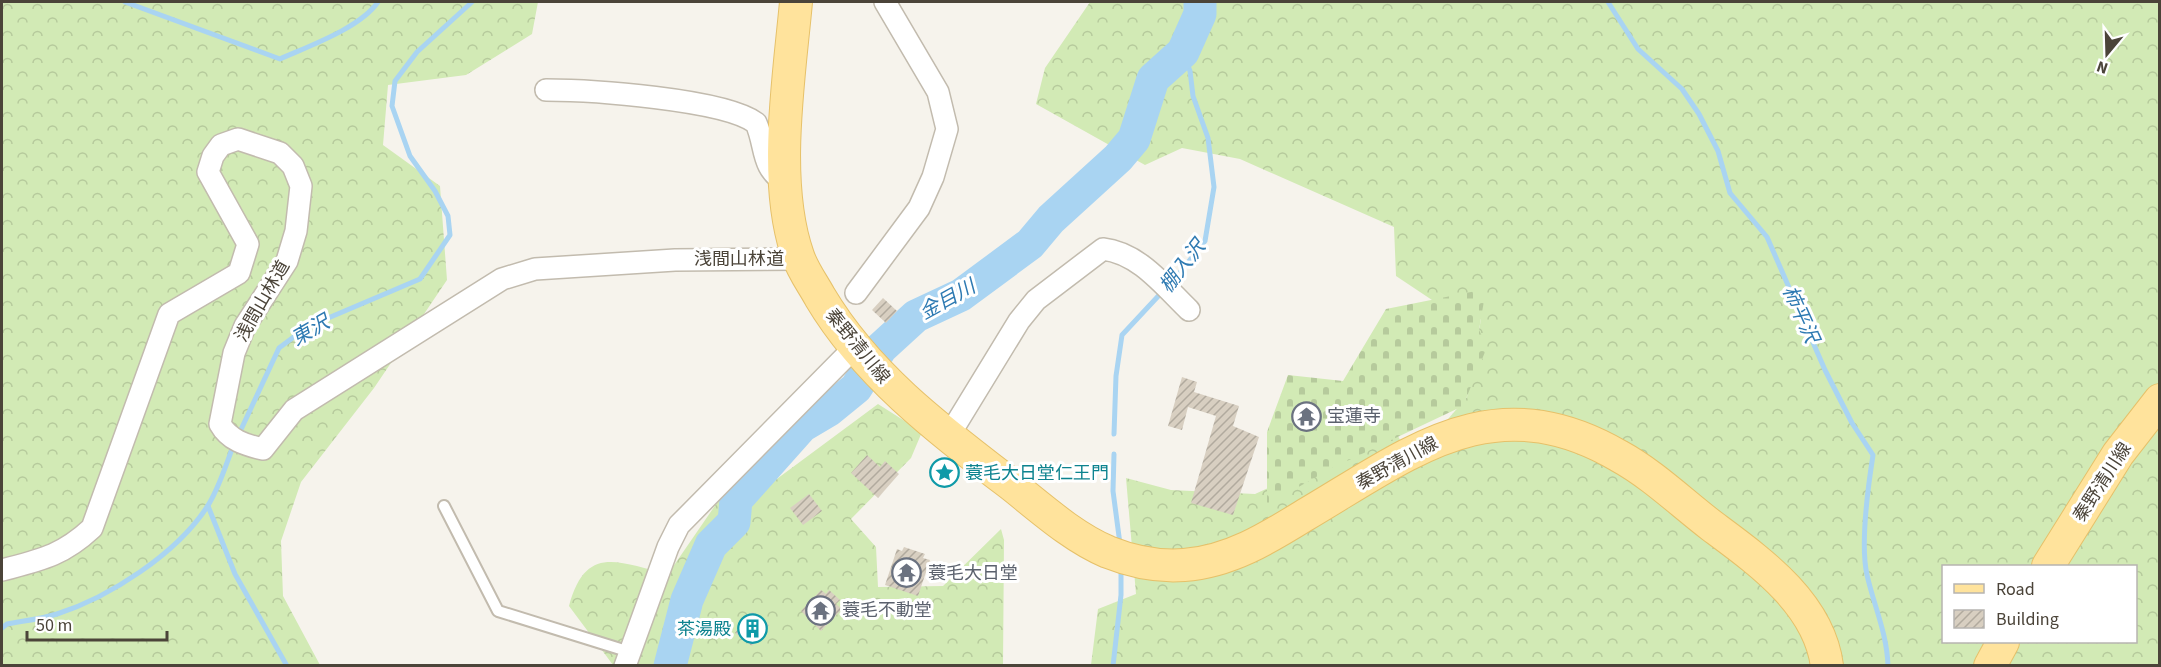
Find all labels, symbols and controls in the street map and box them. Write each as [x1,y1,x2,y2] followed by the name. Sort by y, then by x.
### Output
[2077,24,2137,84] north arrow
[2094,55,2111,79] text: N
[1153,232,1214,299] water label: 棚入沢
[694,247,784,272] street label: 浅間山林道
[229,256,296,346] street label: 浅間山林道
[914,272,982,327] water label: 金目川
[1775,281,1826,350] water label: 柿平沢
[820,303,896,389] street label: 秦野清川線
[286,307,337,353] water label: 東沢
[1290,400,1322,432] temple icon: 宝蓮寺
[1327,404,1381,429] place label: 宝蓮寺
[1352,431,1443,496] street label: 秦野清川線
[2067,438,2137,527] street label: 秦野清川線
[928,457,960,489] place icon: 蓑毛大日堂仁王門
[965,461,1109,486] place label: 蓑毛大日堂仁王門
[891,557,923,589] temple icon: 蓑毛大日堂
[928,561,1018,586] place label: 蓑毛大日堂
[1942,565,2137,643] legend
[1996,577,2035,602] text: Road
[805,594,837,626] temple icon: 蓑毛不動堂
[842,598,932,623] place label: 蓑毛不動堂
[27,604,166,642] scale bar
[1996,607,2059,632] text: Building
[36,613,72,638] text: 50 m
[736,613,768,645] building icon: 茶湯殿
[677,617,731,642] place label: 茶湯殿

